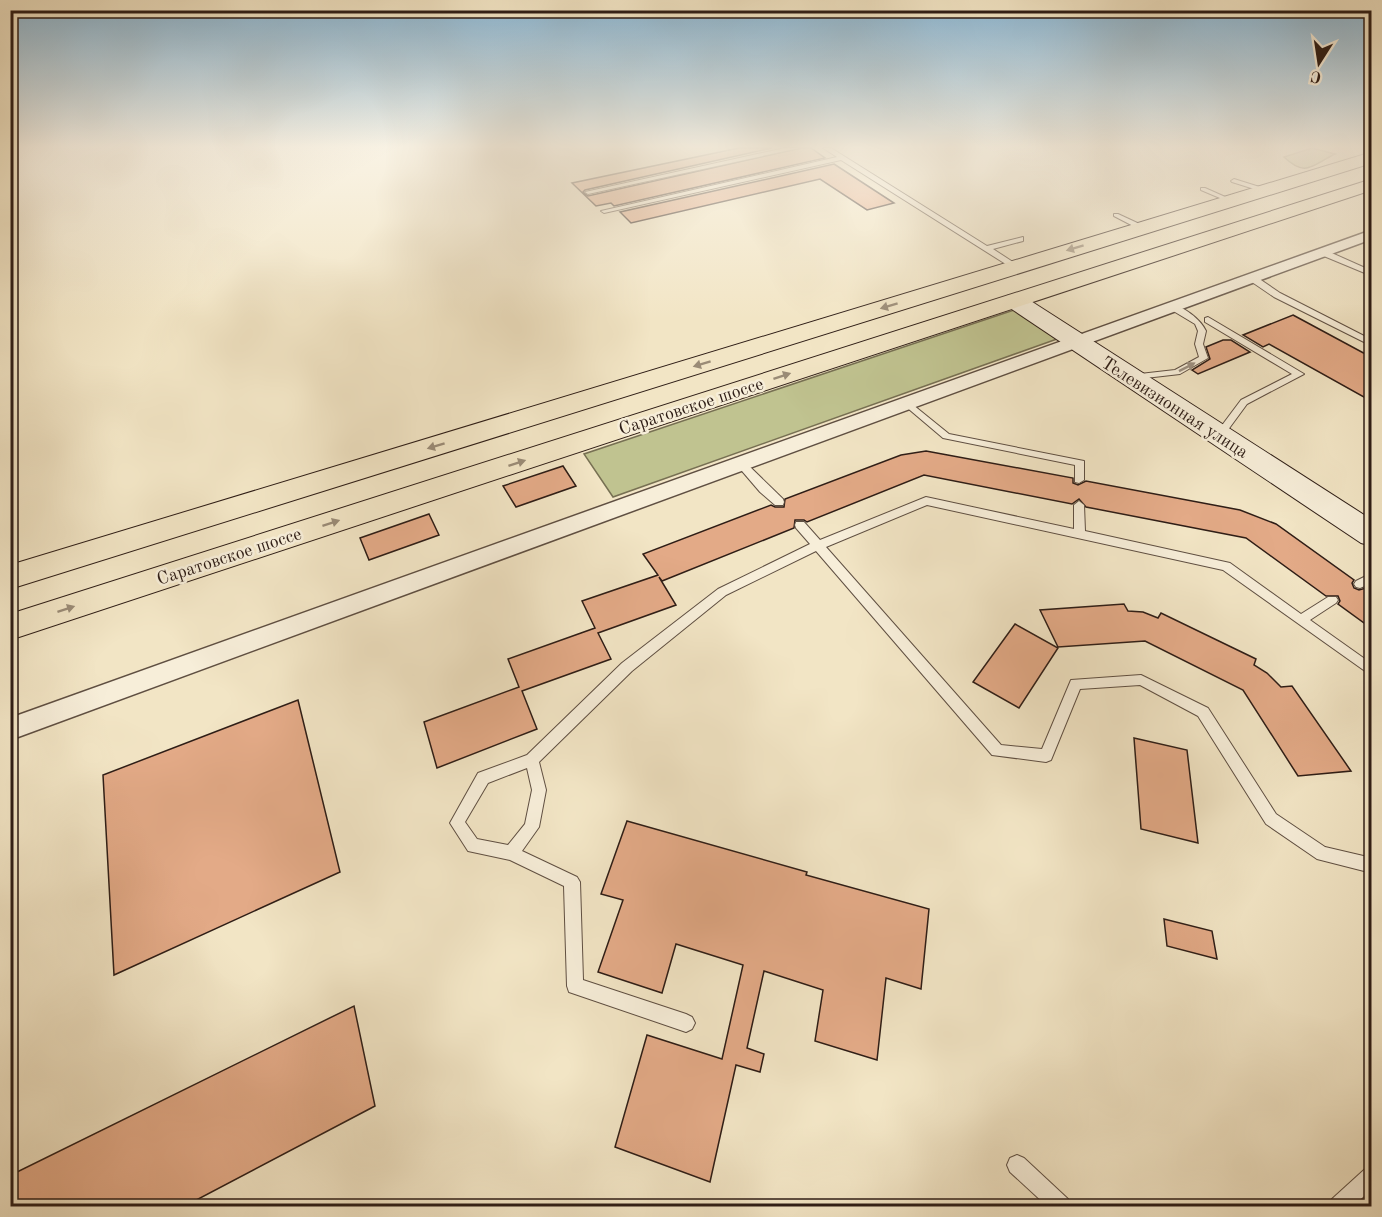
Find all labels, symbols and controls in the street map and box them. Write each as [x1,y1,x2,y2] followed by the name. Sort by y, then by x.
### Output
[1289,33,1349,93] north arrow
[1309,67,1323,85] text: С
[1066,244,1084,253] one-way arrow
[879,302,897,311] one-way arrow
[1098,354,1251,462] street label: Телевизионная улица
[693,360,711,369] one-way arrow
[1178,362,1196,372] one-way arrow
[773,371,791,380] one-way arrow
[617,375,766,439] street label: Саратовское шоссе
[427,442,445,452] one-way arrow
[508,457,526,467] one-way arrow
[322,518,340,527] one-way arrow
[155,525,304,589] street label: Саратовское шоссе
[57,604,75,613] one-way arrow

